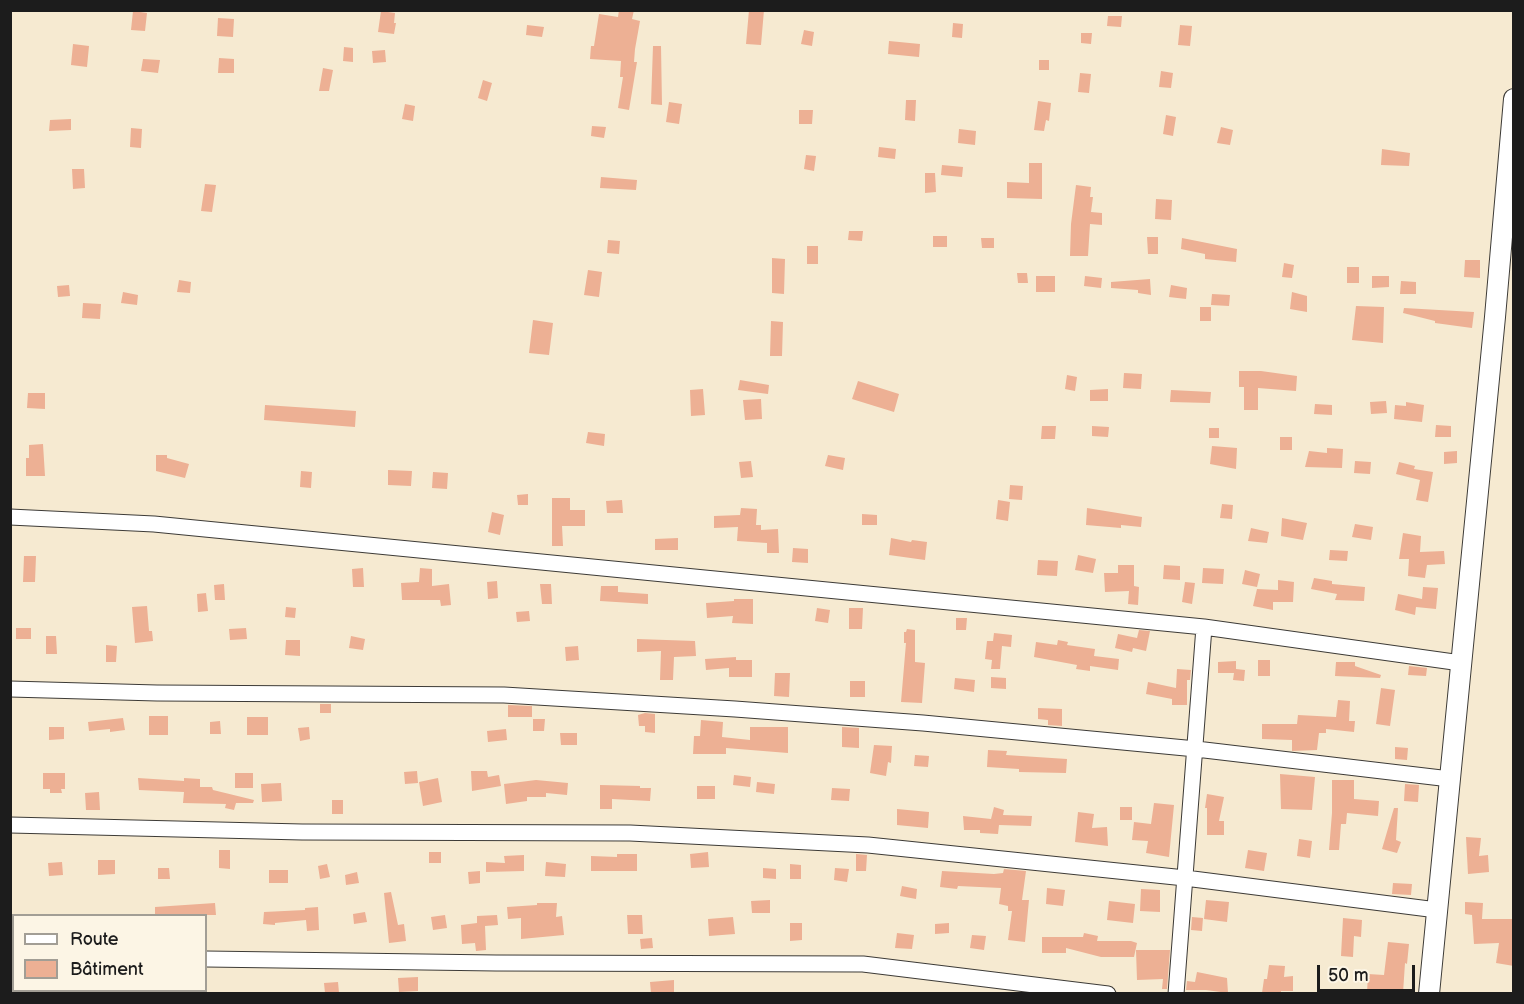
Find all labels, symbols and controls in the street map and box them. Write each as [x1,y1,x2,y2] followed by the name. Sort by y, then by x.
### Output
[12,914,207,992] legend
[70,929,119,950] text: Route
[1320,953,1418,991] scale bar
[70,959,144,980] text: Bâtiment
[1328,965,1369,986] text: 50 m

